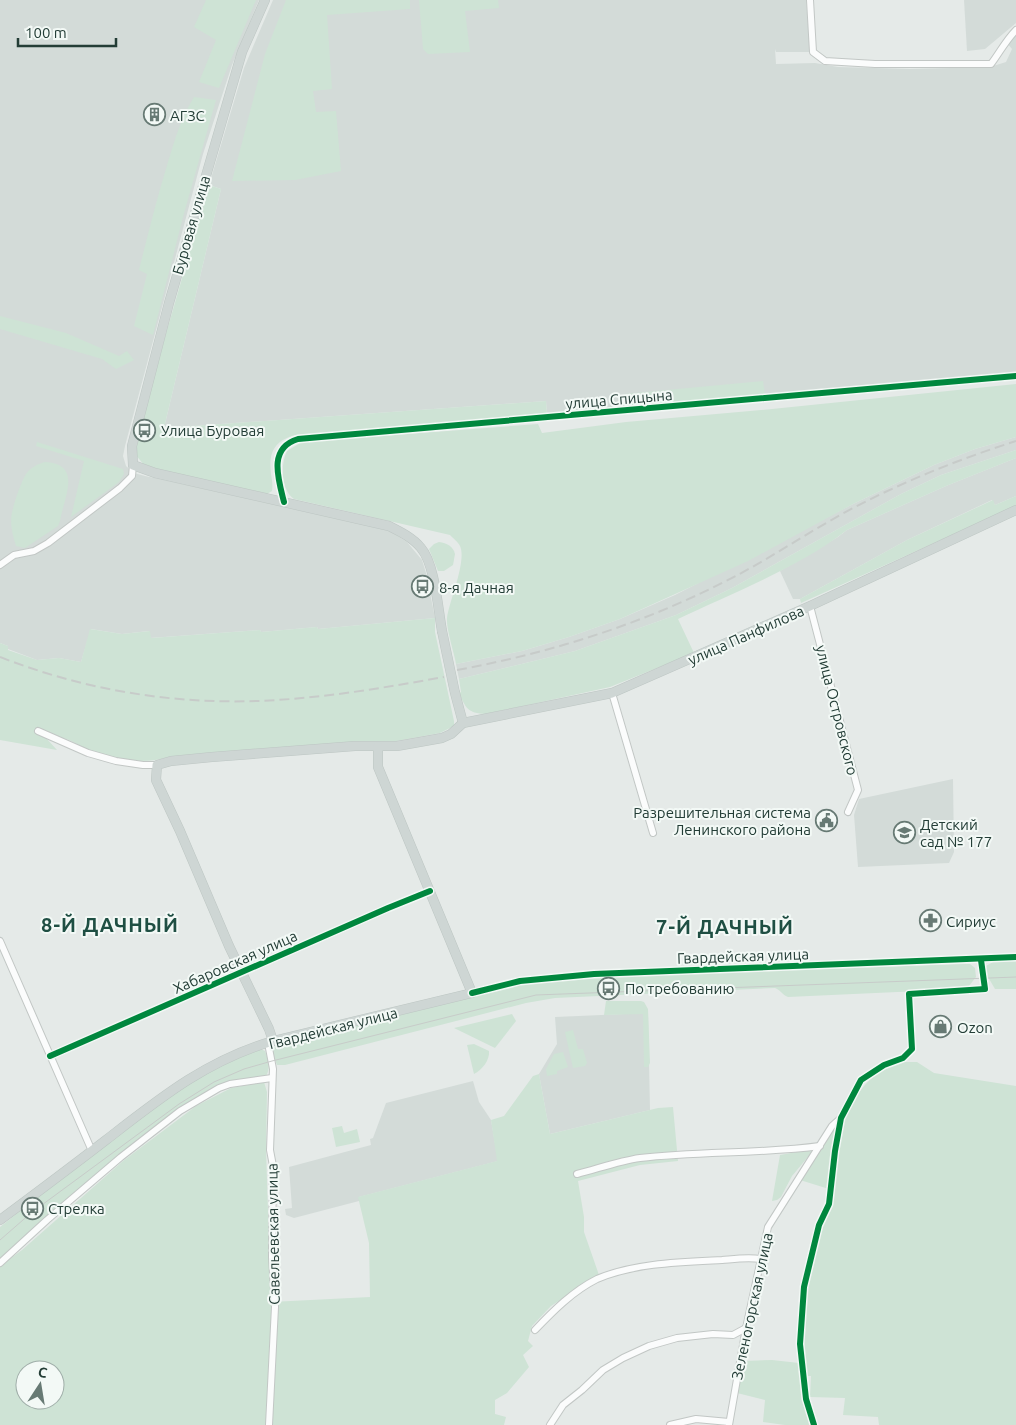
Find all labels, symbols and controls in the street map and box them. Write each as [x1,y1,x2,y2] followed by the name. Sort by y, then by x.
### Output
[18,15,115,47] scale bar
[25,24,67,41] text: 100 m
[142,103,166,127] building icon: АГЗС
[170,107,205,124] place label: АГЗС
[169,173,213,277] street label: Буровая улица
[565,386,673,412] street label: улица Спицына
[133,418,157,442] bus stop icon: Улица Буровая
[161,422,264,439] place label: Улица Буровая
[411,575,435,599] bus stop icon: 8-я Дачная
[439,579,514,596] place label: 8-я Дачная
[685,602,807,668] street label: улица Панфилова
[813,643,861,777] street label: улица Островского
[633,804,811,838] place label: Разрешительная система Ленинского района
[815,809,839,833] public building icon: Разрешительная система Ленинского района
[920,816,992,850] place label: Детский сад № 177
[892,821,916,845] school or university icon: Детский сад № 177
[918,909,942,933] pharmacy icon: Сириус
[41,913,179,936] district label: 8-Й ДАЧНЫЙ
[946,913,996,930] place label: Сириус
[656,915,794,938] district label: 7-Й ДАЧНЫЙ
[170,927,300,997] street label: Хабаровская улица
[677,945,809,967] street label: Гвардейская улица
[597,976,621,1000] bus stop icon: По требованию
[625,980,734,997] place label: По требованию
[267,1004,399,1052] street label: Гвардейская улица
[929,1015,953,1039] shop icon: Ozon
[957,1019,993,1036] place label: Ozon
[263,1163,283,1305] street label: Савельевская улица
[20,1196,44,1220] bus stop icon: Стрелка
[48,1200,105,1217] place label: Стрелка
[728,1231,776,1381] street label: Зеленогорская улица
[15,1360,65,1410] north arrow
[37,1364,49,1381] text: С

